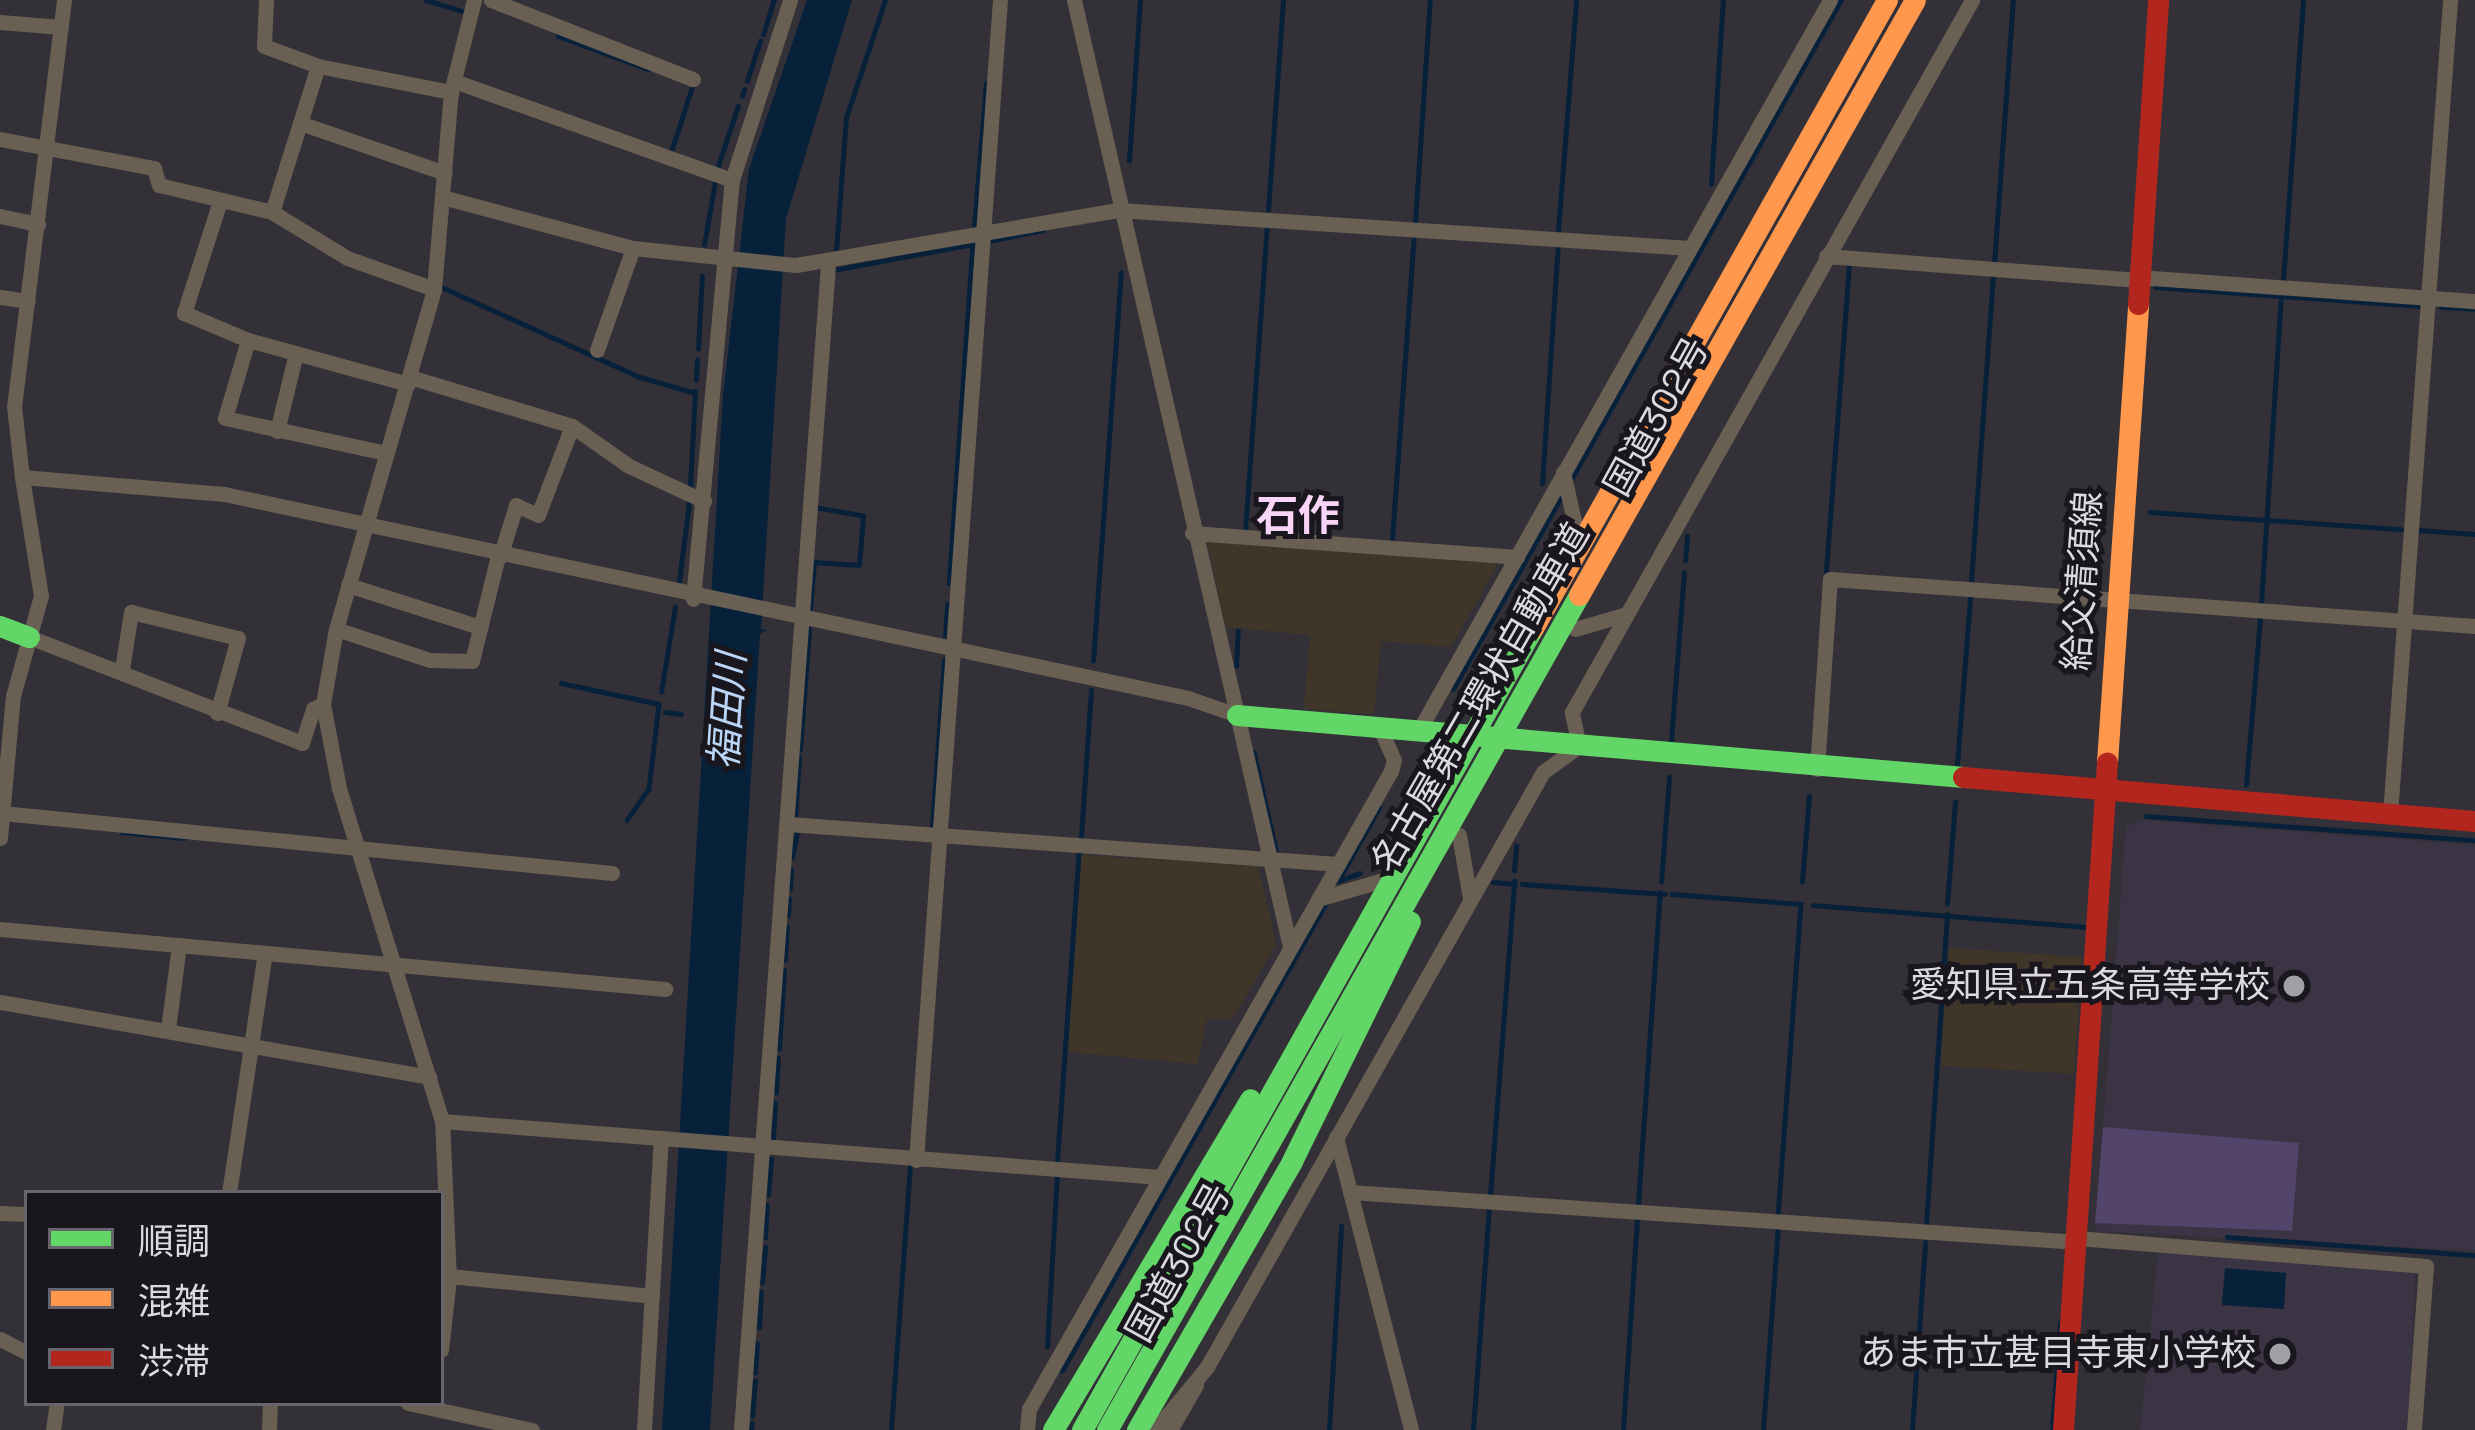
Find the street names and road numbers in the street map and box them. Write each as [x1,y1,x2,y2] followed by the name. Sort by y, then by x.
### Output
[1596,330,1718,504] street label: 国道302号
[2055,490,2111,672] street label: 給父清須線
[1363,516,1599,880] street label: 名古屋第二環状自動車道
[1118,1176,1240,1350] street label: 国道302号

